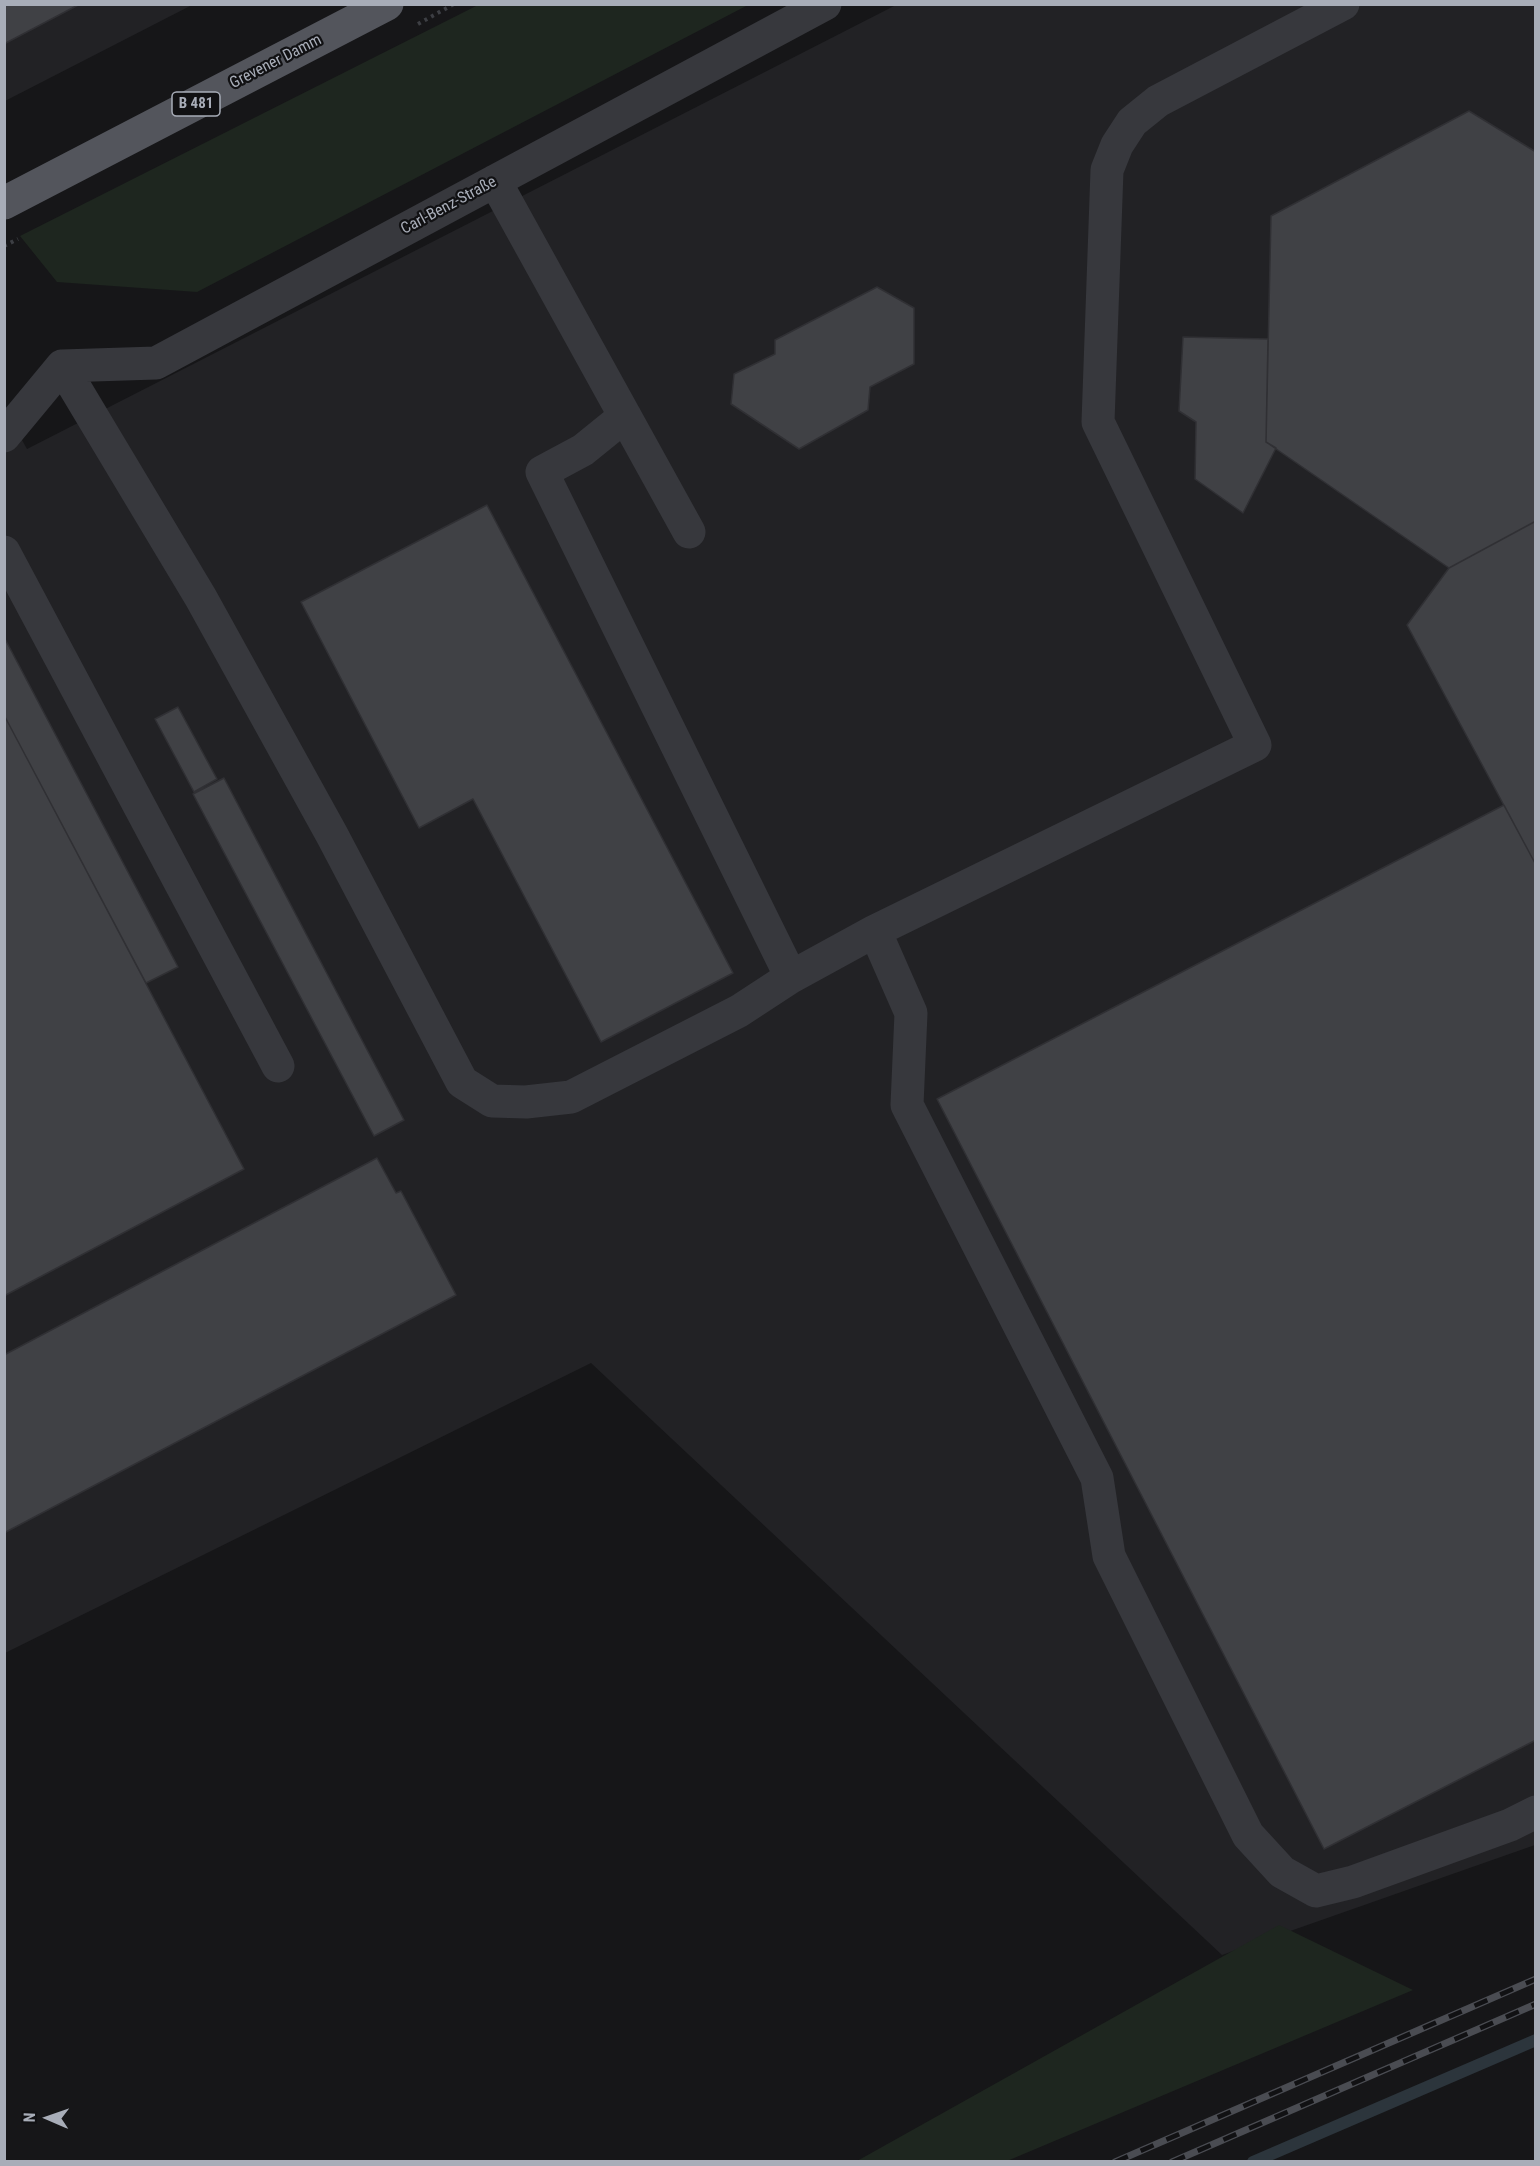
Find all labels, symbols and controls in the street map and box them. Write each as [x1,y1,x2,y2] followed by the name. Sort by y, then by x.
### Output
[227,31,325,93] street label: Grevener Damm
[172,92,220,116] road number: B 481
[398,173,500,239] street label: Carl-Benz-Straße
[18,2088,78,2148] north arrow
[20,2112,39,2123] text: N

